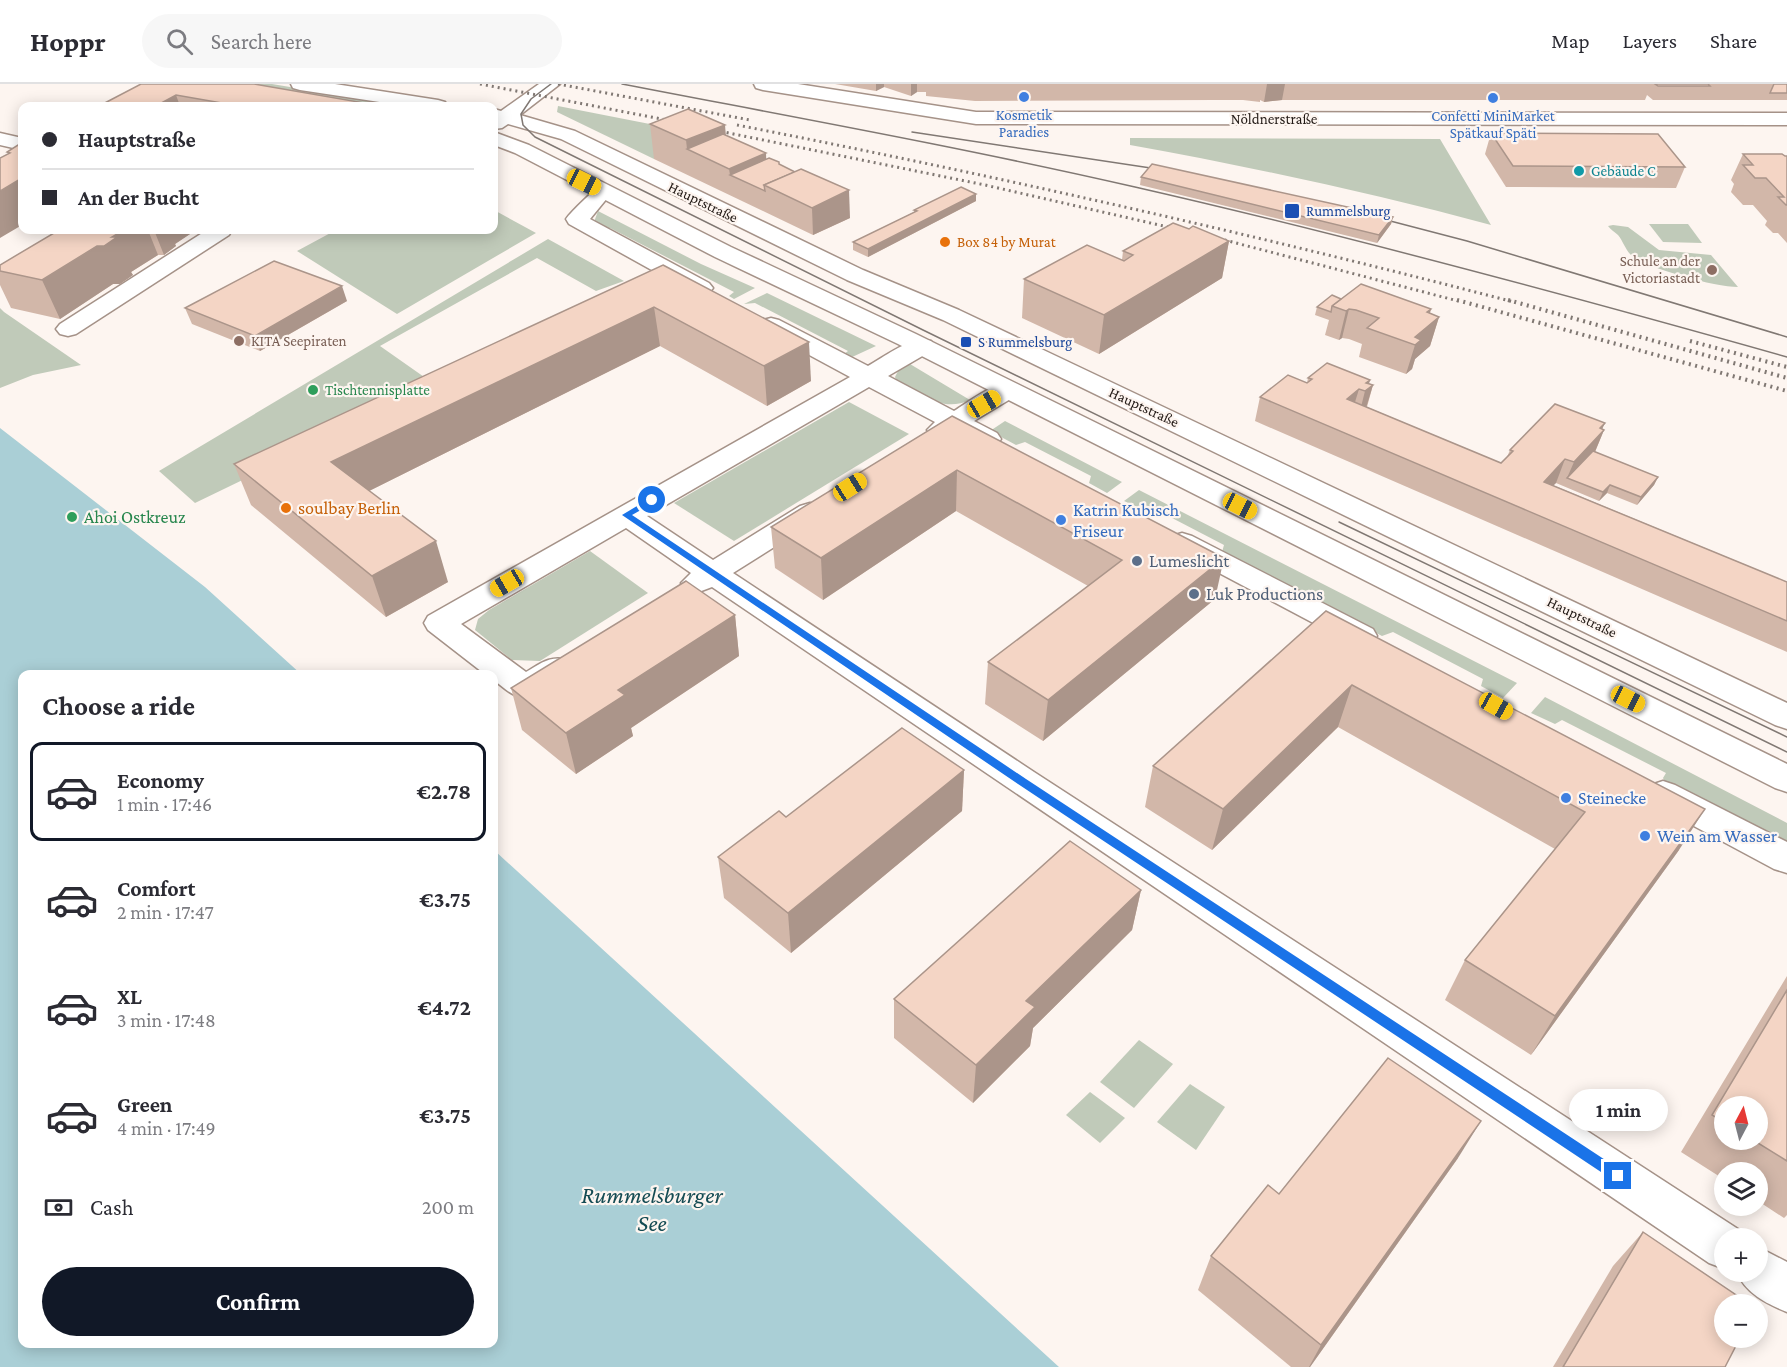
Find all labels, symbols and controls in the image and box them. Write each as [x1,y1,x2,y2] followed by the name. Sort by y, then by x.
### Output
[142,14,562,68] search box
[163,25,196,58] icon: search
[30,26,106,57] text: Hoppr
[211,29,312,54] text: Search here
[1551,29,1590,53] text: Map
[1623,29,1677,53] text: Layers
[1710,29,1757,53] text: Share
[1017,90,1031,104] marker: Kosmetik Paradies
[1486,91,1500,105] marker: Confetti MiniMarket Spätkauf Späti
[996,107,1053,140] place label: Kosmetik Paradies
[1431,108,1556,142] place label: Confetti MiniMarket Spätkauf Späti
[1231,111,1318,127] street label: Nöldnerstraße
[78,127,196,152] text: Hauptstraße
[1591,163,1656,179] place label: Gebäude C
[1572,164,1586,178] marker: Gebäude C
[564,166,604,198] car
[665,178,741,227] street label: Hauptstraße
[78,185,199,210] text: An der Bucht
[1283,202,1301,220] marker: Rummelsburg
[1306,203,1391,220] place label: Rummelsburg
[957,234,1057,251] place label: Box 84 by Murat
[938,235,952,249] marker: Box 84 by Murat
[1620,253,1701,286] place label: Schule an der Victoriastadt
[1705,263,1719,277] marker: Schule an der Victoriastadt
[251,333,347,350] place label: KITA Seepiraten
[232,334,246,348] marker: KITA Seepiraten
[978,334,1072,351] place label: S Rummelsburg
[959,335,973,349] marker: S Rummelsburg
[325,382,430,399] place label: Tischtennisplatte
[306,383,320,397] marker: Tischtennisplatte
[1106,384,1182,431] street label: Hauptstraße
[964,387,1004,421] car
[830,470,870,504] car
[638,486,665,513] route start
[1220,490,1260,522] car
[298,498,401,518] place label: soulbay Berlin
[1073,500,1180,541] place label: Katrin Kubisch Friseur
[279,501,293,515] marker: soulbay Berlin
[84,507,186,527] place label: Ahoi Ostkreuz
[65,510,79,524] marker: Ahoi Ostkreuz
[1054,513,1068,527] marker: Katrin Kubisch Friseur
[1149,551,1230,571] place label: Lumeslicht
[1130,554,1144,568] marker: Lumeslicht
[487,566,527,600] car
[1206,584,1323,604] place label: Luk Productions
[1187,587,1201,601] marker: Luk Productions
[1544,593,1620,642] street label: Hauptstraße
[1608,683,1648,715] car
[1476,689,1516,723] car
[42,691,195,721] text: Choose a ride
[45,765,99,819] icon: car
[117,768,204,793] text: Economy
[417,779,471,804] text: €2.78
[1578,788,1646,808] place label: Steinecke
[1559,791,1573,805] marker: Steinecke
[117,793,212,815] text: 1 min · 17:46
[1657,826,1778,846] place label: Wein am Wasser
[1638,829,1652,843] marker: Wein am Wasser
[45,873,99,927] icon: car
[117,876,195,901] text: Comfort
[419,887,471,912] text: €3.75
[117,901,214,923] text: 2 min · 17:47
[45,981,99,1035] icon: car
[117,984,142,1009] text: XL
[418,995,471,1020] text: €4.72
[117,1009,216,1031] text: 3 min · 17:48
[45,1089,99,1143] icon: car
[1568,1089,1668,1131] callout: 1 min
[117,1092,173,1117] text: Green
[1714,1096,1768,1150] north arrow
[1714,1096,1768,1348] map controls
[1596,1099,1641,1121] text: 1 min
[419,1103,471,1128] text: €3.75
[117,1117,216,1139] text: 4 min · 17:49
[1604,1162,1631,1189] route end
[1714,1162,1768,1216] button: layers
[581,1181,723,1236] water label: Rummelsburger See
[42,1191,75,1224] icon: cash
[90,1195,134,1220] text: Cash
[422,1196,474,1218] text: 200 m
[1714,1228,1768,1282] button: +
[42,1267,474,1336] button: Confirm
[1714,1294,1768,1348] button: −

